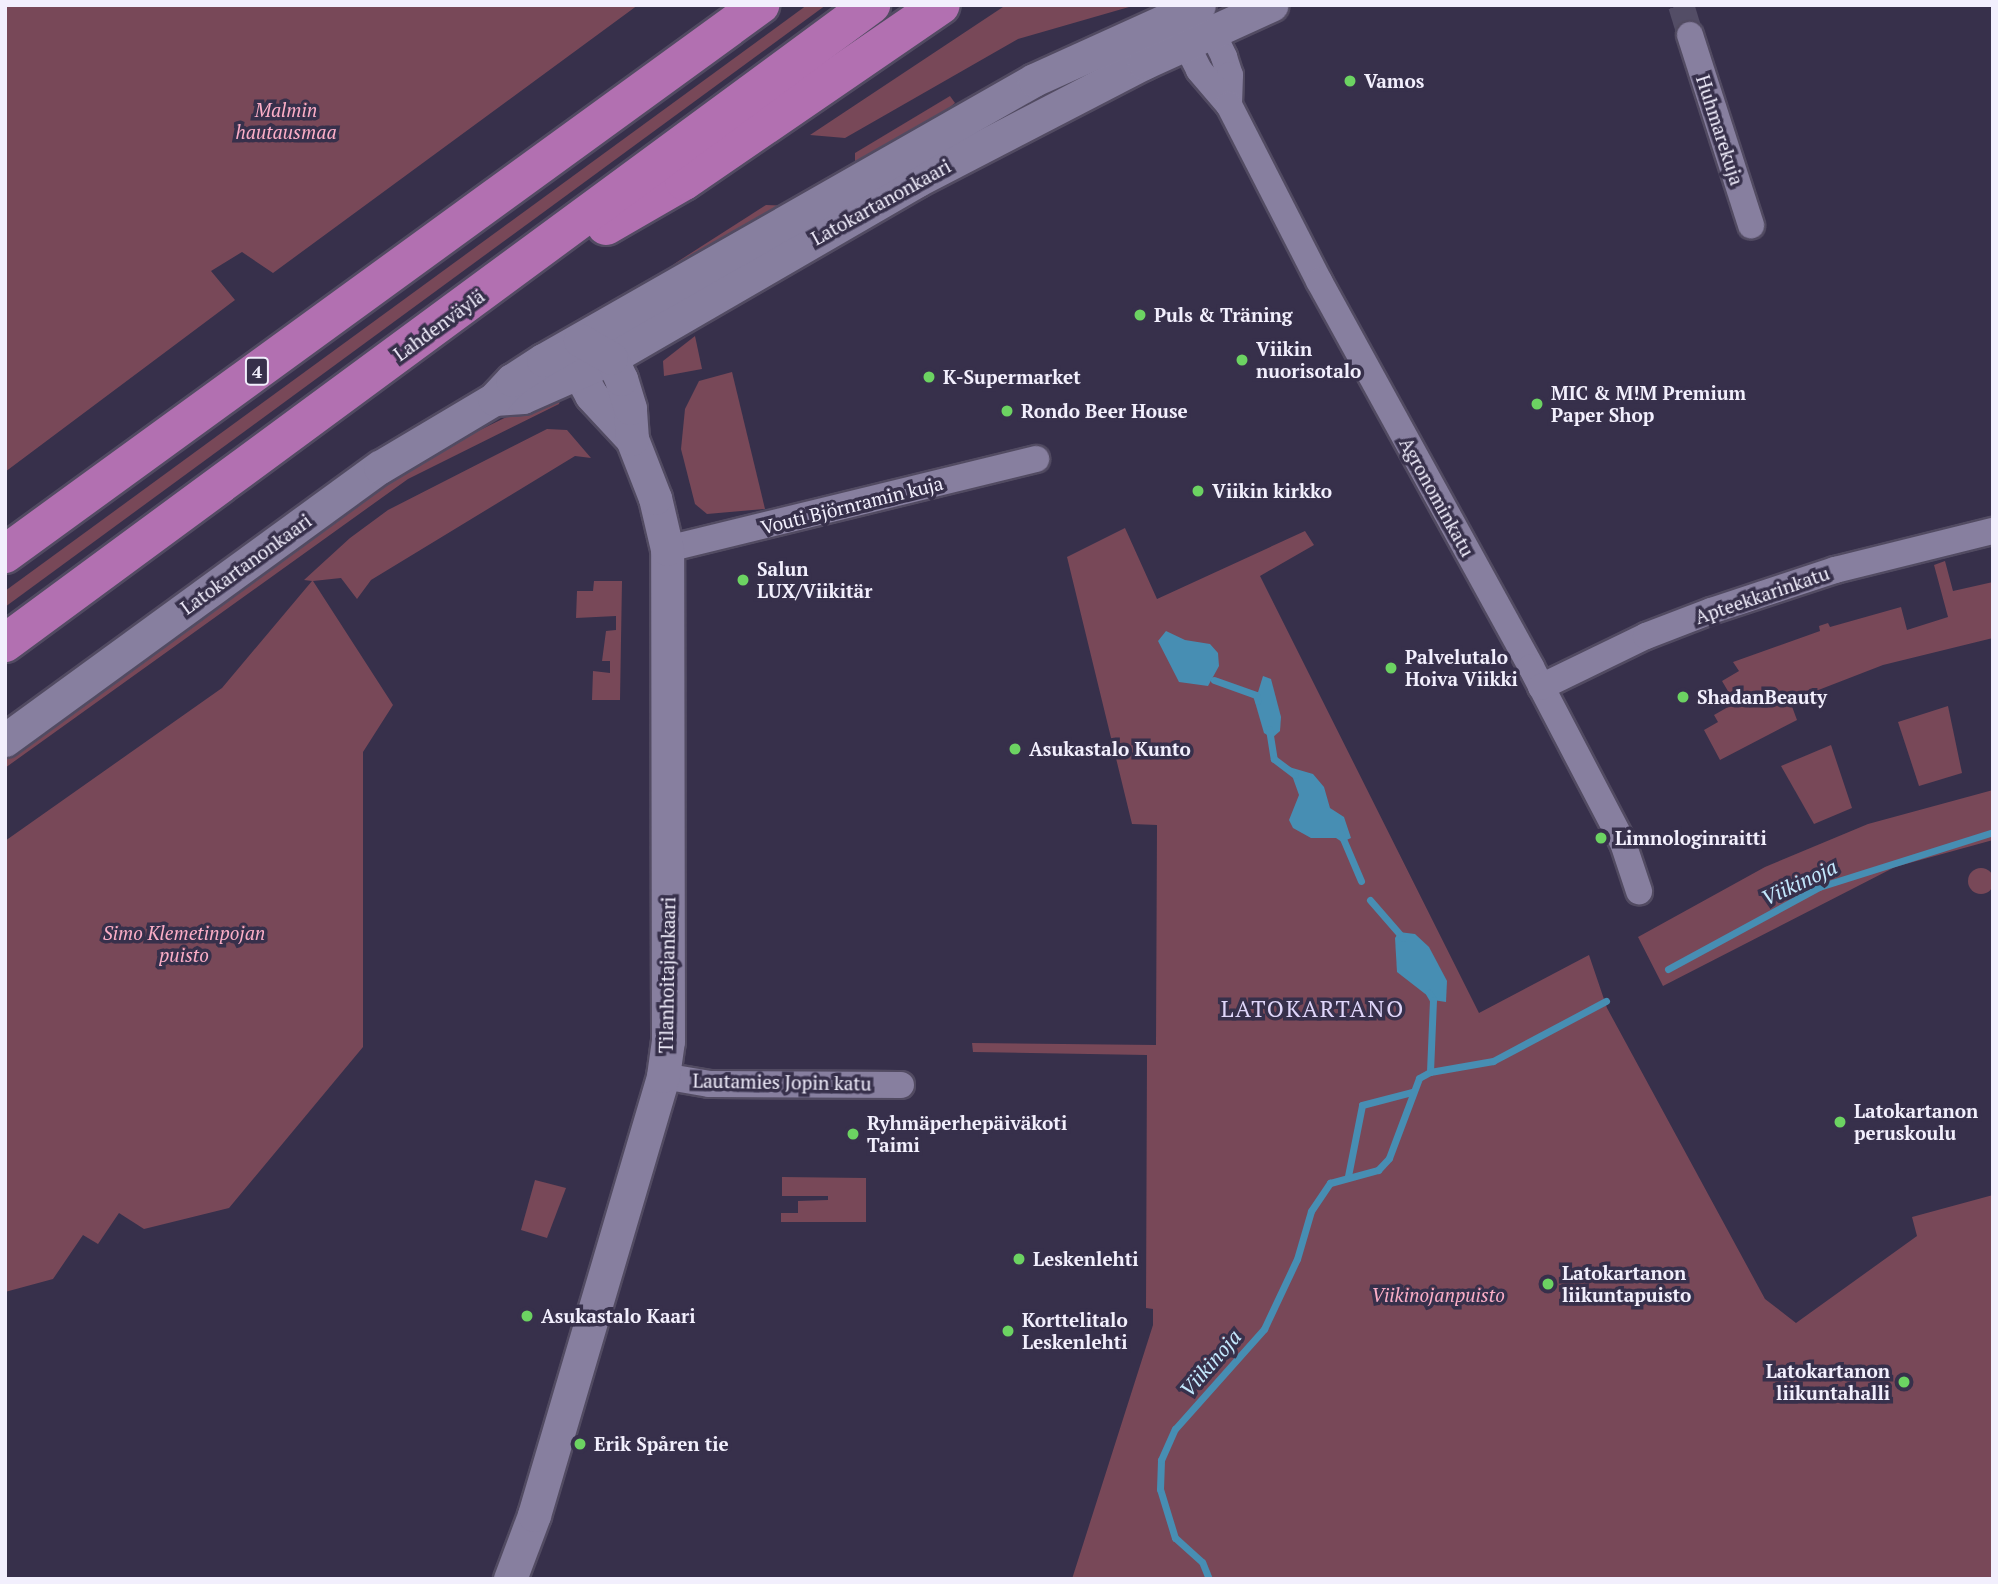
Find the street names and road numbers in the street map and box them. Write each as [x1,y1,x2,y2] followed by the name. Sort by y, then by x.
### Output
[1691,72,1749,188] street label: Huhmarekuja
[807,154,955,250] street label: Latokartanonkaari
[389,284,489,366] street label: Lahdenväylä
[245,356,269,386] road number: 4
[1395,433,1479,561] street label: Agronominkatu
[759,471,945,539] street label: Vouti Björnramin kuja
[176,509,316,619] street label: Latokartanonkaari
[1692,561,1832,629] street label: Apteekkarinkatu
[654,897,680,1053] street label: Tilanhoitajankaari
[692,1069,872,1095] street label: Lautamies Jopin katu

